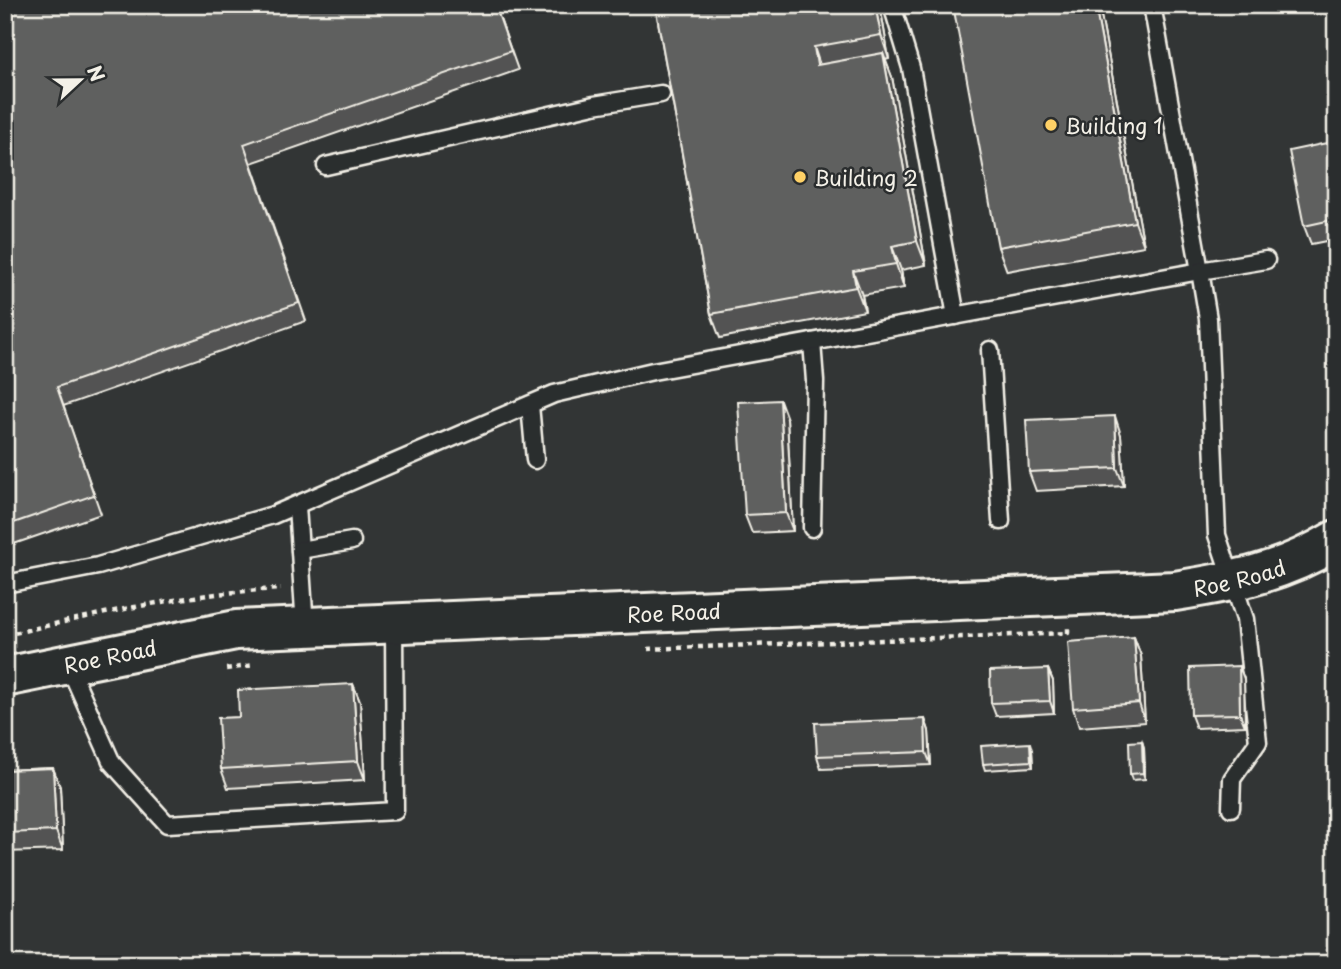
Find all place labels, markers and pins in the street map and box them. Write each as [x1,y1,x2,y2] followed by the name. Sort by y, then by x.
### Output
[1065,109,1163,141] place label: Building 1
[1043,117,1059,133] marker: Building 1
[814,161,918,193] place label: Building 2
[792,169,808,185] marker: Building 2

